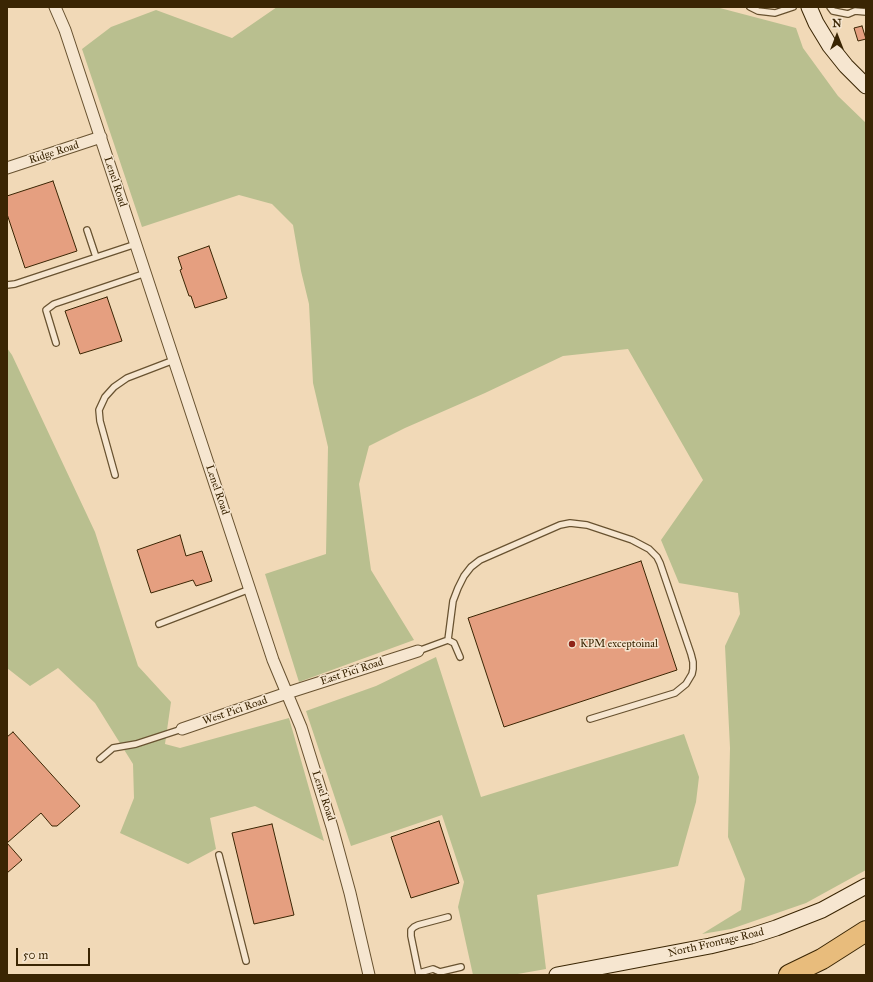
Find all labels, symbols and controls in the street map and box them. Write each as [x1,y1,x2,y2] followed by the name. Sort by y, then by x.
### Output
[817,16,857,56] north arrow
[832,17,842,30] text: N
[27,139,81,167] street label: Ridge Road
[101,155,129,209] street label: Lenel Road
[202,463,232,517] street label: Lenel Road
[580,637,658,651] place label: KPM exceptoinal
[567,639,577,649] marker: KPM exceptoinal
[319,656,385,688] street label: East Pici Road
[201,694,269,728] street label: West Pici Road
[309,769,337,823] street label: Lenel Road
[667,926,765,960] street label: North Frontage Road
[18,940,92,966] scale bar
[23,948,48,962] text: 50 m

